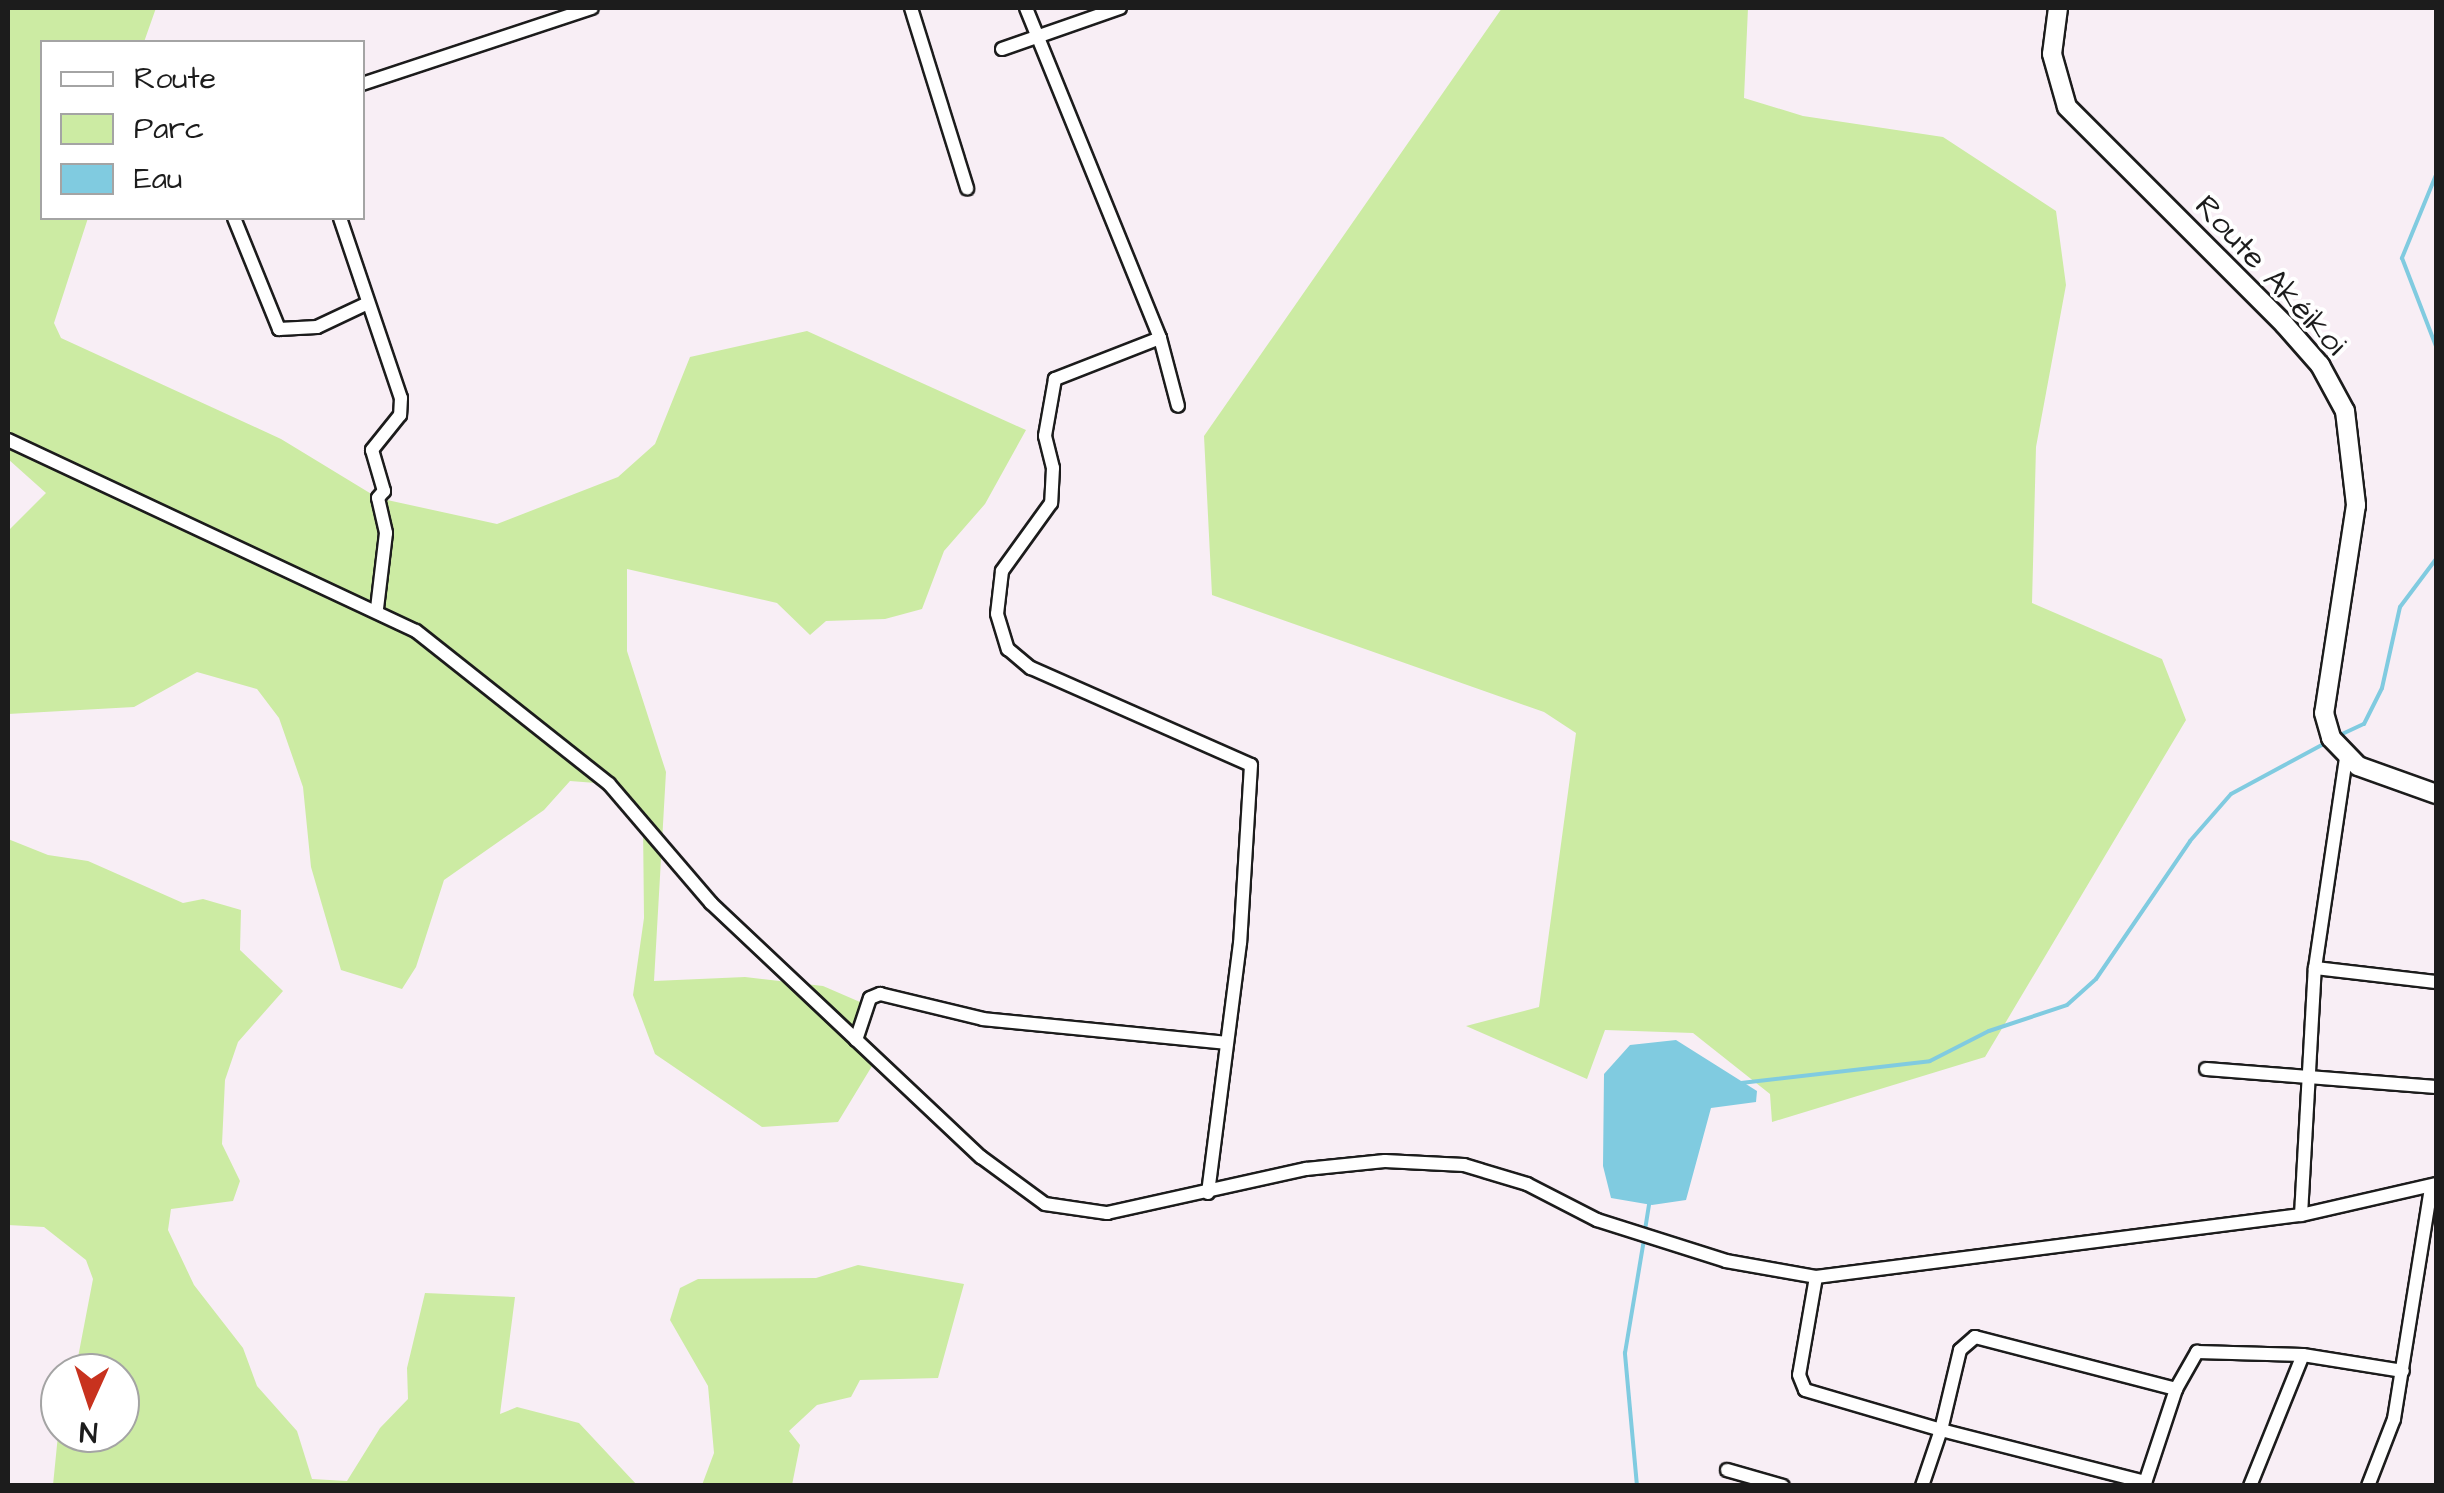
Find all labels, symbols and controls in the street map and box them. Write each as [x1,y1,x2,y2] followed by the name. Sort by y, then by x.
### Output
[40,40,365,220] legend
[134,58,216,100] text: Route
[134,108,204,150] text: Parc
[134,158,182,200] text: Eau
[2186,188,2354,364] street label: Route Akéikoi
[40,1353,140,1453] north arrow
[79,1412,98,1451] text: N

